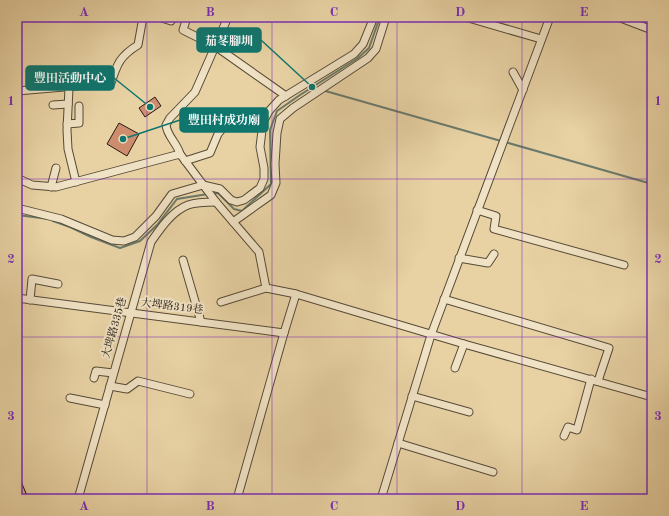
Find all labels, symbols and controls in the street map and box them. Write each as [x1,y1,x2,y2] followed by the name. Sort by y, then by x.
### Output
[79,6,89,19] text: A
[205,6,215,19] text: B
[330,6,338,19] text: C
[455,6,465,19] text: D
[580,6,589,19] text: E
[197,28,261,52] callout: 茄苳腳圳
[205,34,253,48] text: 茄苳腳圳
[26,66,114,90] callout: 豐田活動中心
[34,71,106,85] text: 豐田活動中心
[7,95,15,108] text: 1
[654,95,662,108] text: 1
[180,108,268,132] callout: 豐田村成功廟
[188,113,260,127] text: 豐田村成功廟
[7,253,15,266] text: 2
[654,253,662,266] text: 2
[99,296,129,360] street label: 大埤路335巷
[140,296,204,316] street label: 大埤路319巷
[7,410,15,423] text: 3
[654,410,662,423] text: 3
[79,500,89,513] text: A
[205,500,215,513] text: B
[330,500,338,513] text: C
[455,500,465,513] text: D
[580,500,589,513] text: E

